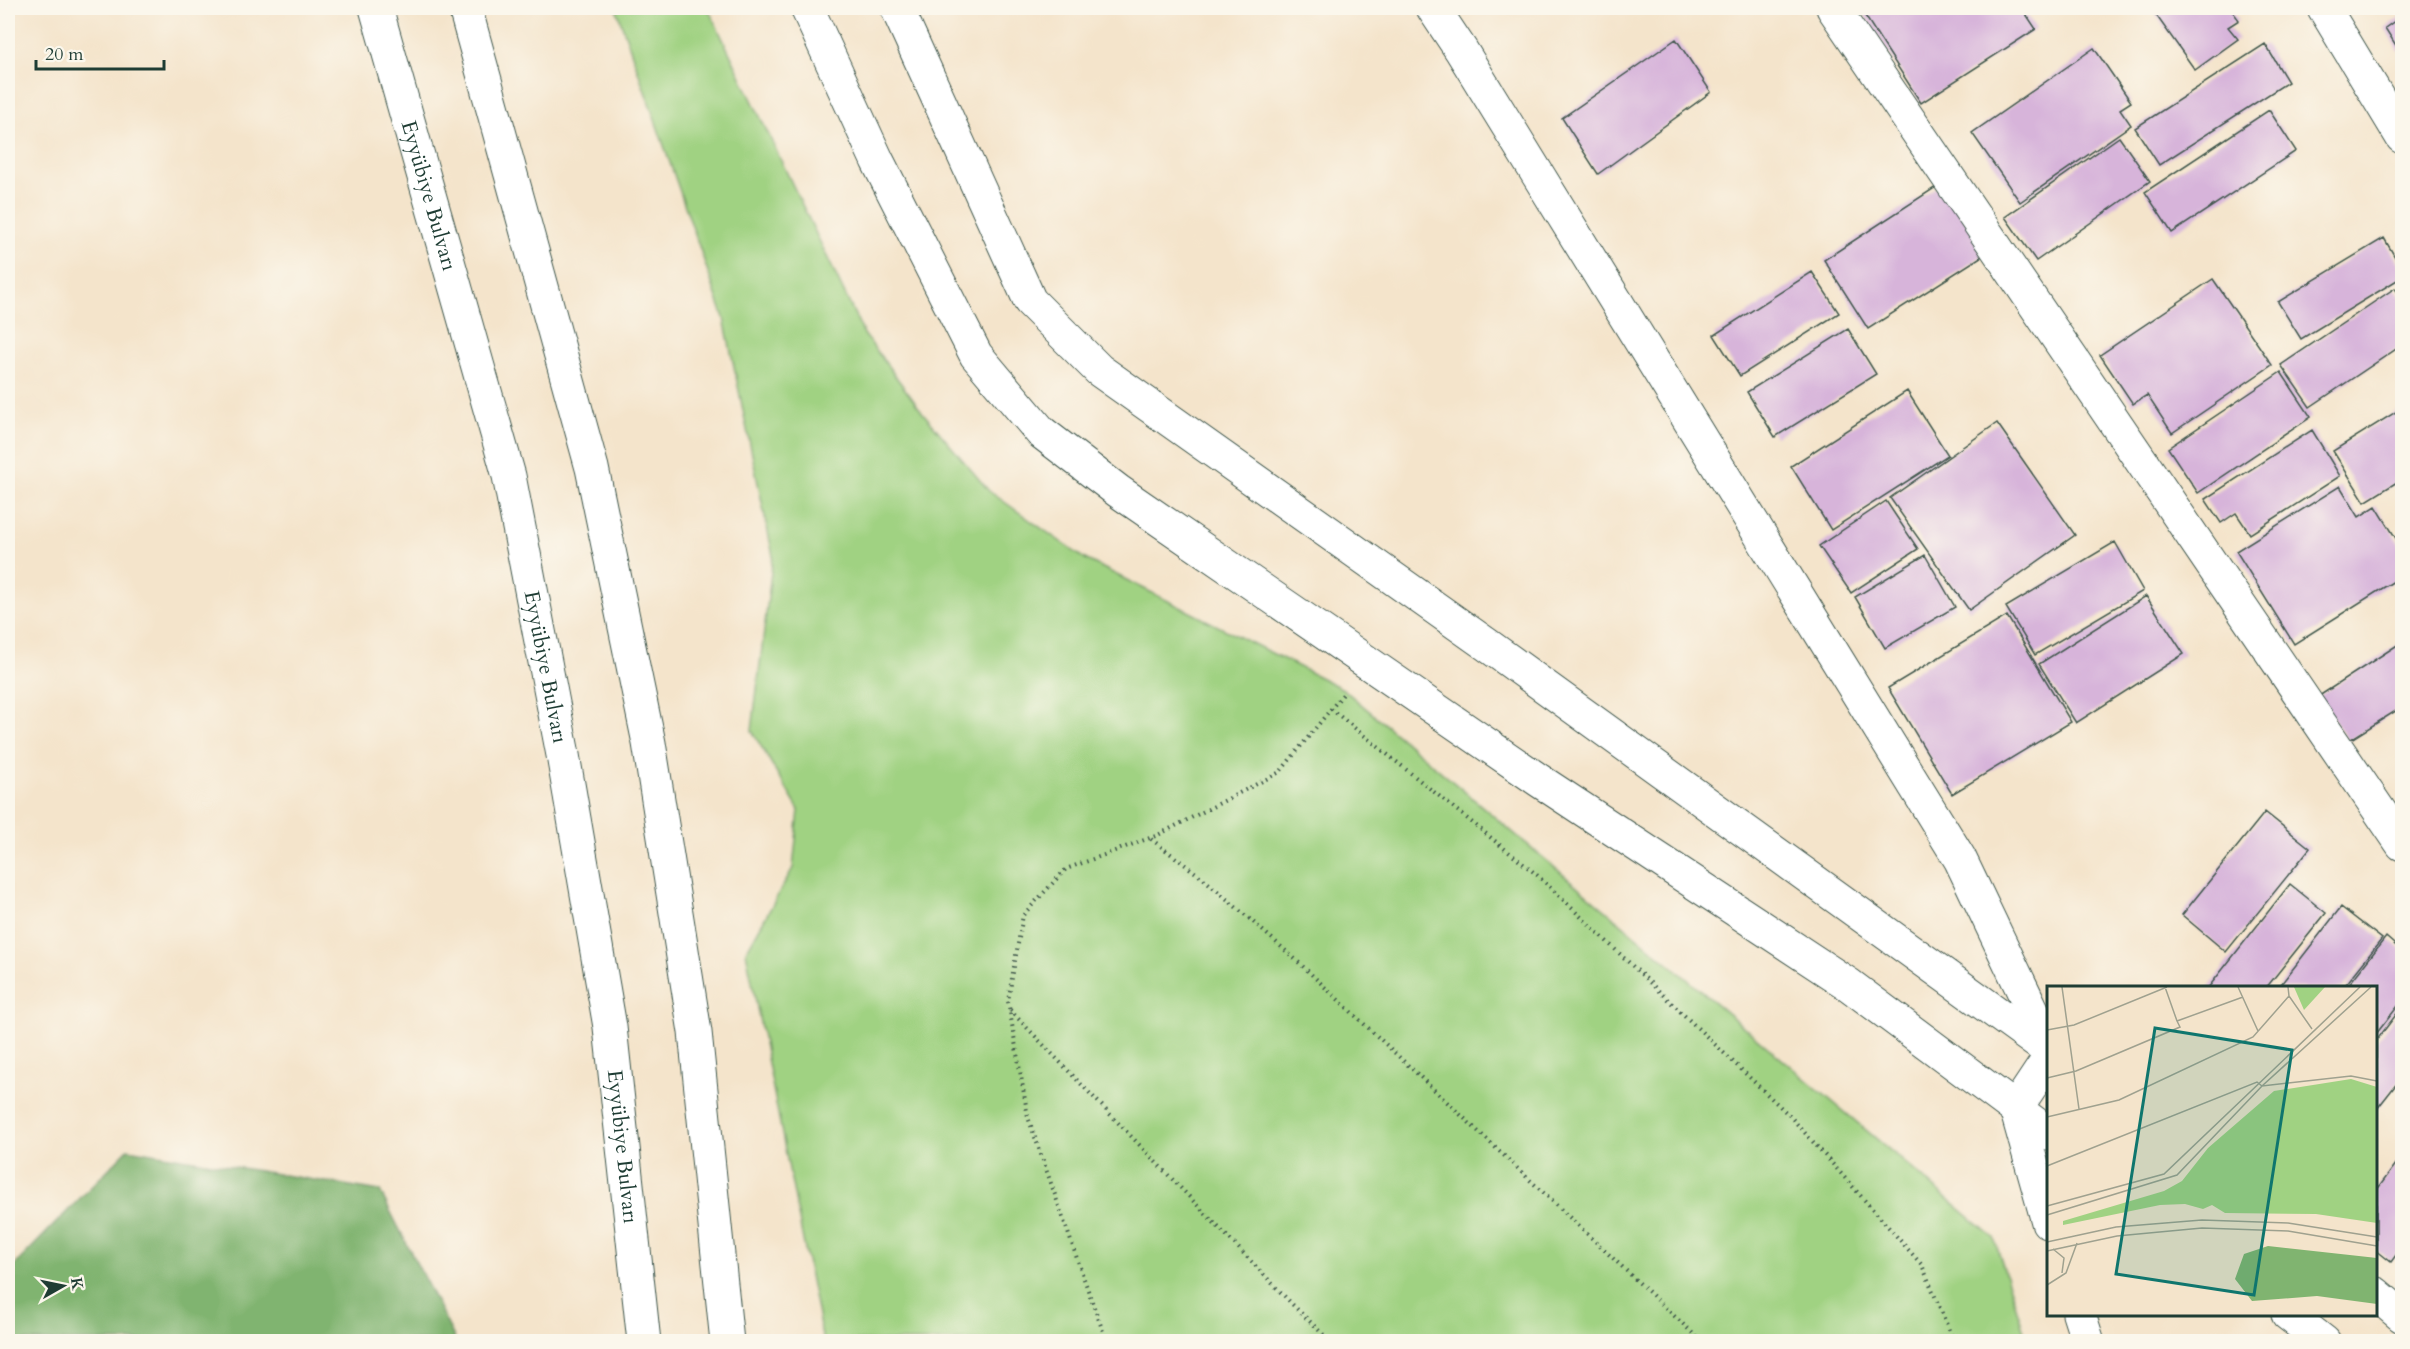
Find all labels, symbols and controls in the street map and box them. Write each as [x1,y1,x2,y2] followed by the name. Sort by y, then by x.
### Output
[36,33,164,71] scale bar
[45,42,84,67] text: 20 m
[394,117,464,274] street label: Eyyübiye Bulvarı
[517,588,575,746] street label: Eyyübiye Bulvarı
[2047,986,2377,1316] inset map
[600,1068,646,1225] street label: Eyyübiye Bulvarı
[33,1256,93,1316] north arrow
[65,1276,89,1292] text: K

